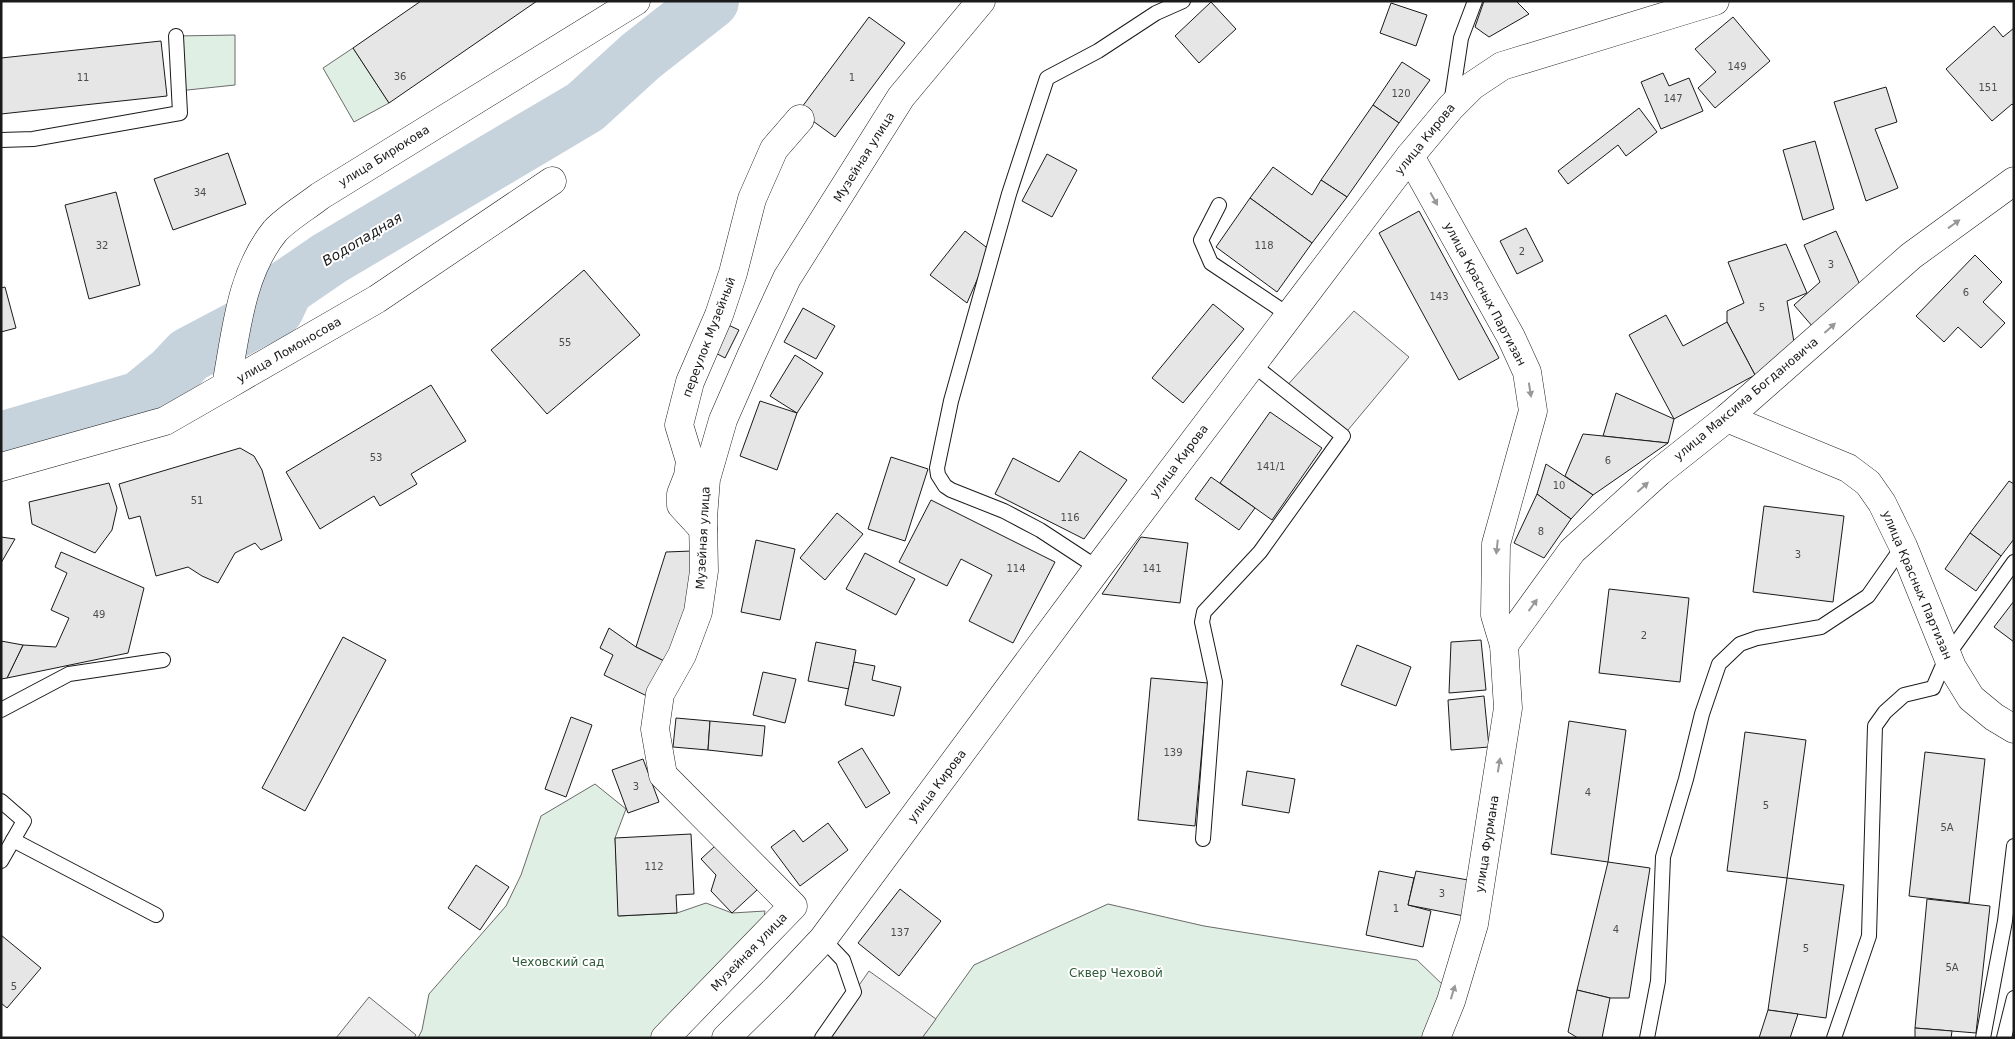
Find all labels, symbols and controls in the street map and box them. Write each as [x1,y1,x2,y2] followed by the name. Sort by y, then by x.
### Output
[1727,61,1747,72] house number: 149
[394,71,406,82] house number: 36
[77,72,89,83] house number: 11
[849,72,855,83] house number: 1
[1978,82,1998,93] house number: 151
[1391,88,1411,99] house number: 120
[1663,93,1683,104] house number: 147
[1392,101,1458,177] street label: улица Кирова
[831,109,897,205] street label: Музейная улица
[336,122,432,190] street label: улица Бирюкова
[194,187,206,198] house number: 34
[1430,191,1438,206] one-way arrow
[319,209,405,269] water label: Водопадная
[1947,219,1961,229] one-way arrow
[1441,220,1529,368] street label: улица Красных Партизан
[96,240,108,251] house number: 32
[1254,240,1274,251] house number: 118
[1519,246,1525,257] house number: 2
[1828,259,1834,270] house number: 3
[680,275,738,399] street label: переулок Музейный
[1963,287,1969,298] house number: 6
[1429,291,1449,302] house number: 143
[1759,302,1765,313] house number: 5
[234,314,344,386] street label: улица Ломоносова
[1823,323,1836,334] one-way arrow
[1671,335,1821,463] street label: улица Максима Богдановича
[559,337,571,348] house number: 55
[1526,382,1534,398] one-way arrow
[1147,422,1211,500] street label: улица Кирова
[370,452,382,463] house number: 53
[1605,455,1611,466] house number: 6
[1257,461,1285,472] house number: 141/1
[1553,480,1565,491] house number: 10
[1636,481,1648,493] one-way arrow
[693,486,713,590] street label: Музейная улица
[191,495,203,506] house number: 51
[1879,508,1955,662] street label: улица Красных Партизан
[1060,512,1080,523] house number: 116
[1538,526,1544,537] house number: 8
[1493,540,1501,556] one-way arrow
[1795,549,1801,560] house number: 3
[1006,563,1026,574] house number: 114
[1142,563,1162,574] house number: 141
[1528,598,1538,612] one-way arrow
[93,609,105,620] house number: 49
[1641,630,1647,641] house number: 2
[905,747,969,825] street label: улица Кирова
[1163,747,1183,758] house number: 139
[1496,757,1504,773] one-way arrow
[633,781,639,792] house number: 3
[1585,787,1591,798] house number: 4
[1472,794,1502,894] street label: улица Фурмана
[1763,800,1769,811] house number: 5
[1940,822,1954,833] house number: 5А
[644,861,664,872] house number: 112
[1439,888,1445,899] house number: 3
[1393,903,1399,914] house number: 1
[708,910,790,994] street label: Музейная улица
[1613,924,1619,935] house number: 4
[890,927,910,938] house number: 137
[1803,943,1809,954] house number: 5
[512,955,604,969] park label: Чеховский сад
[1945,962,1959,973] house number: 5А
[1069,966,1163,980] park label: Сквер Чеховой
[11,981,17,992] house number: 5
[1450,985,1458,1000] one-way arrow

